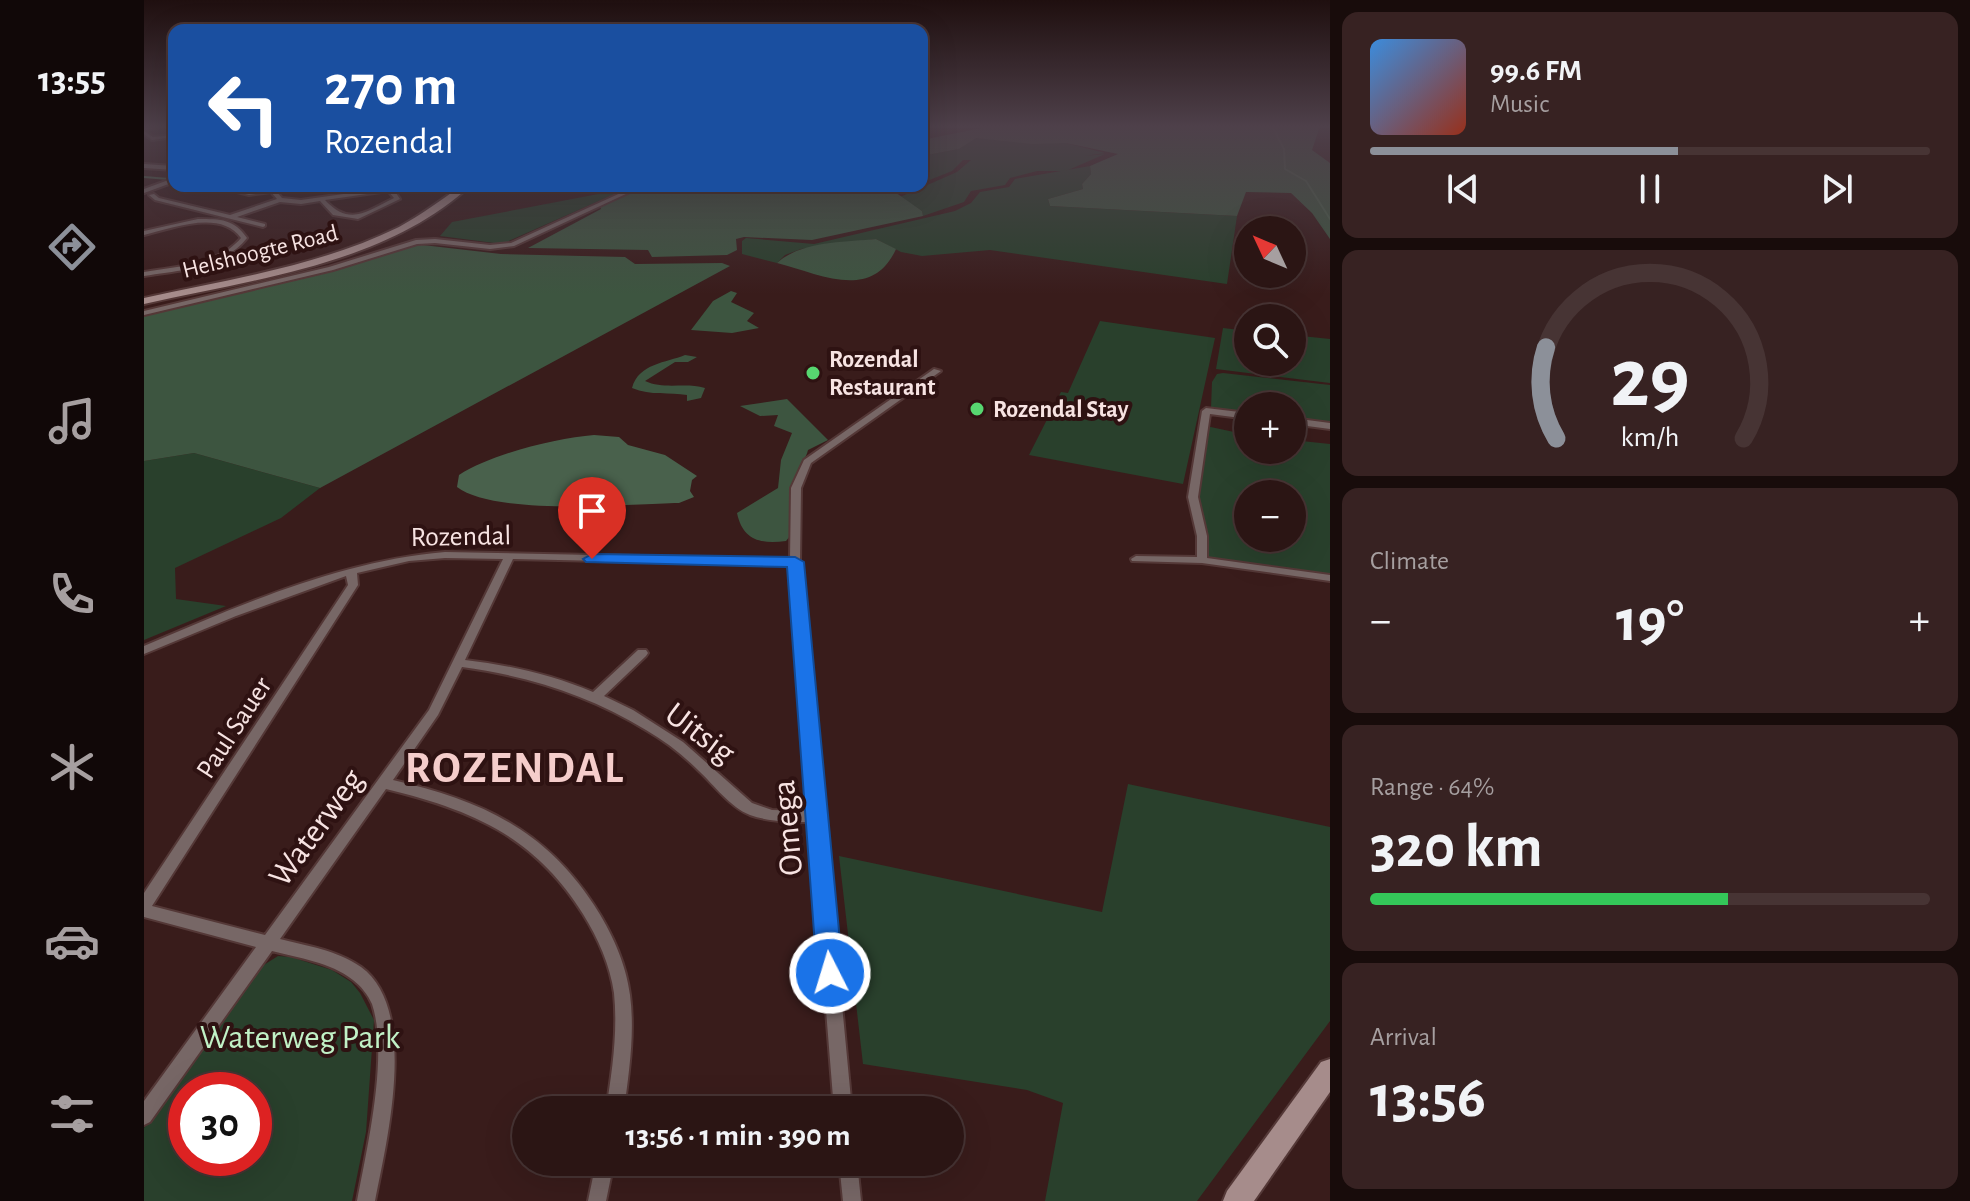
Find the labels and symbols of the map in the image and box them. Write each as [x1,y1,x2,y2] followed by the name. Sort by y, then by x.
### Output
[1234,216,1306,288] north arrow
[180,221,341,283] street label: Helshoogte Road
[829,348,935,400] place label: Rozendal Restaurant
[804,364,822,382] marker: Rozendal Restaurant
[993,398,1129,422] place label: Rozendal Stay
[968,400,986,418] marker: Rozendal Stay
[558,477,626,559] pin
[410,522,512,552] street label: Rozendal
[192,672,278,784] street label: Paul Sauer
[659,697,741,771] street label: Uitsig
[405,747,625,791] district label: ROZENDAL
[263,763,371,893] street label: Waterweg
[767,779,809,877] street label: Omega
[788,931,872,1015] position arrow
[200,1021,401,1055] park label: Waterweg Park
[168,1072,272,1176] speed limit sign: 30

